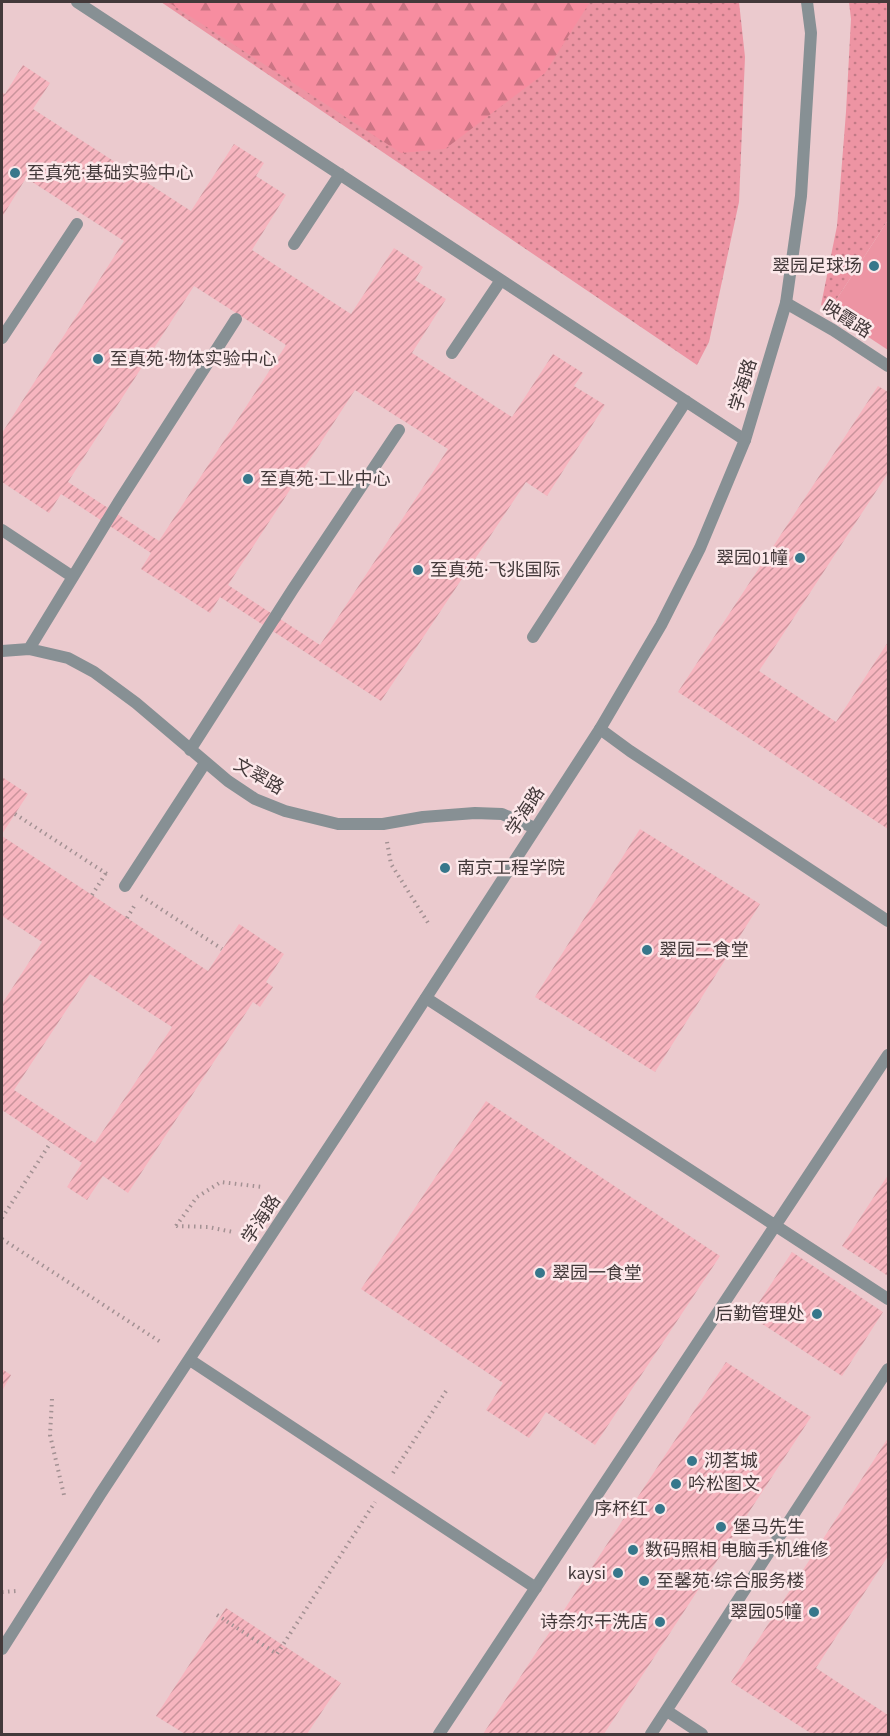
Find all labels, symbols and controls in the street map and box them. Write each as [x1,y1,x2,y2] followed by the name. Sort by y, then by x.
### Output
[27,161,193,186] place label: 至真苑·基础实验中心
[8,166,22,180] marker: 至真苑·基础实验中心
[772,254,862,279] place label: 翠园足球场
[867,259,881,273] marker: 翠园足球场
[817,295,876,344] street label: 映霞路
[110,347,276,372] place label: 至真苑·物体实验中心
[91,352,105,366] marker: 至真苑·物体实验中心
[724,356,763,415] street label: 学海路
[260,467,390,492] place label: 至真苑·工业中心
[241,472,255,486] marker: 至真苑·工业中心
[716,546,788,571] place label: 翠园01幢
[793,551,807,565] marker: 翠园01幢
[430,558,560,583] place label: 至真苑·飞兆国际
[411,563,425,577] marker: 至真苑·飞兆国际
[229,752,288,801] street label: 文翠路
[500,782,551,841] street label: 学海路
[457,856,565,881] place label: 南京工程学院
[438,861,452,875] marker: 南京工程学院
[659,938,749,963] place label: 翠园二食堂
[640,943,654,957] marker: 翠园二食堂
[236,1190,287,1249] street label: 学海路
[552,1261,642,1286] place label: 翠园一食堂
[533,1266,547,1280] marker: 翠园一食堂
[715,1302,805,1327] place label: 后勤管理处
[810,1307,824,1321] marker: 后勤管理处
[704,1449,758,1474] place label: 沏茗城
[685,1454,699,1468] marker: 沏茗城
[688,1472,760,1497] place label: 吟松图文
[669,1477,683,1491] marker: 吟松图文
[594,1497,648,1522] place label: 序杯红
[653,1502,667,1516] marker: 序杯红
[733,1515,805,1540] place label: 堡马先生
[714,1520,728,1534] marker: 堡马先生
[645,1538,829,1563] place label: 数码照相 电脑手机维修
[626,1543,640,1557] marker: 数码照相 电脑手机维修
[568,1561,606,1586] place label: kaysi
[611,1566,625,1580] marker: kaysi
[656,1569,804,1594] place label: 至馨苑·综合服务楼
[637,1574,651,1588] marker: 至馨苑·综合服务楼
[730,1600,802,1625] place label: 翠园05幢
[807,1605,821,1619] marker: 翠园05幢
[540,1610,648,1635] place label: 诗奈尔干洗店
[653,1615,667,1629] marker: 诗奈尔干洗店

